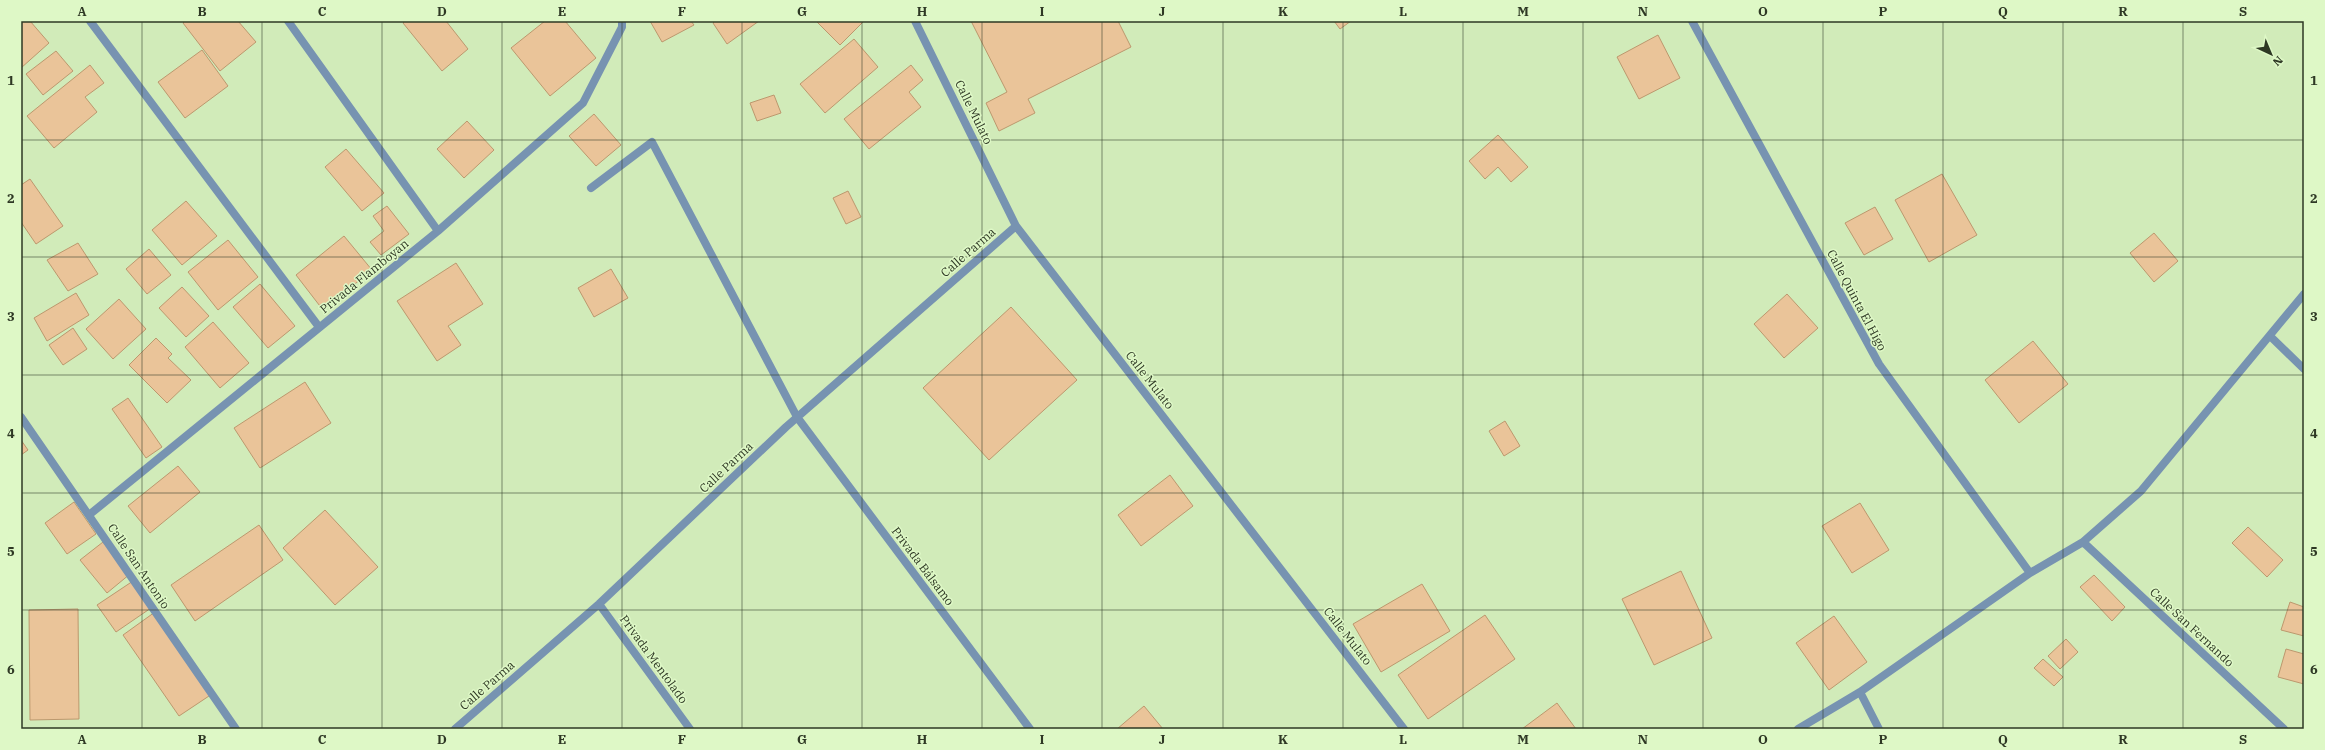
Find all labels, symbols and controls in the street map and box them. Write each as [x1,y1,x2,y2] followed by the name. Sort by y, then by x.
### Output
[77,3,87,20] text: A
[197,3,207,20] text: B
[318,3,327,20] text: C
[437,3,447,20] text: D
[558,3,566,20] text: E
[678,3,686,20] text: F
[797,3,807,20] text: G
[917,3,928,20] text: H
[1040,3,1045,20] text: I
[1159,3,1166,20] text: J
[1278,3,1288,20] text: K
[1399,3,1407,20] text: L
[1517,3,1529,20] text: M
[1638,3,1648,20] text: N
[1758,3,1768,20] text: O
[1879,3,1888,20] text: P
[1998,3,2008,20] text: Q
[2118,3,2128,20] text: R
[2239,3,2247,20] text: S
[2251,34,2291,74] north arrow
[2270,53,2286,69] text: N
[7,72,15,89] text: 1
[2310,72,2318,89] text: 1
[952,77,996,147] street label: Calle Mulato
[7,190,15,207] text: 2
[2310,190,2318,207] text: 2
[937,224,999,280] street label: Calle Parma
[317,236,412,316] street label: Privada Flamboyan
[1824,247,1890,353] street label: Calle Quinta El Higo
[7,308,15,325] text: 3
[2310,308,2318,325] text: 3
[1123,348,1177,412] street label: Calle Mulato
[7,425,15,442] text: 4
[2310,425,2318,442] text: 4
[696,438,756,496] street label: Calle Parma
[105,520,173,612] street label: Calle San Antonio
[889,524,958,609] street label: Privada Bálsamo
[7,543,15,560] text: 5
[2310,543,2318,560] text: 5
[2147,584,2237,670] street label: Calle San Fernando
[1321,604,1375,668] street label: Calle Mulato
[617,612,691,706] street label: Privada Mentolado
[456,657,518,713] street label: Calle Parma
[7,661,15,678] text: 6
[2310,661,2318,678] text: 6
[77,731,87,748] text: A
[197,731,207,748] text: B
[318,731,327,748] text: C
[437,731,447,748] text: D
[558,731,566,748] text: E
[678,731,686,748] text: F
[797,731,807,748] text: G
[917,731,928,748] text: H
[1040,731,1045,748] text: I
[1159,731,1166,748] text: J
[1278,731,1288,748] text: K
[1399,731,1407,748] text: L
[1517,731,1529,748] text: M
[1638,731,1648,748] text: N
[1758,731,1768,748] text: O
[1879,731,1888,748] text: P
[1998,731,2008,748] text: Q
[2118,731,2128,748] text: R
[2239,731,2247,748] text: S

